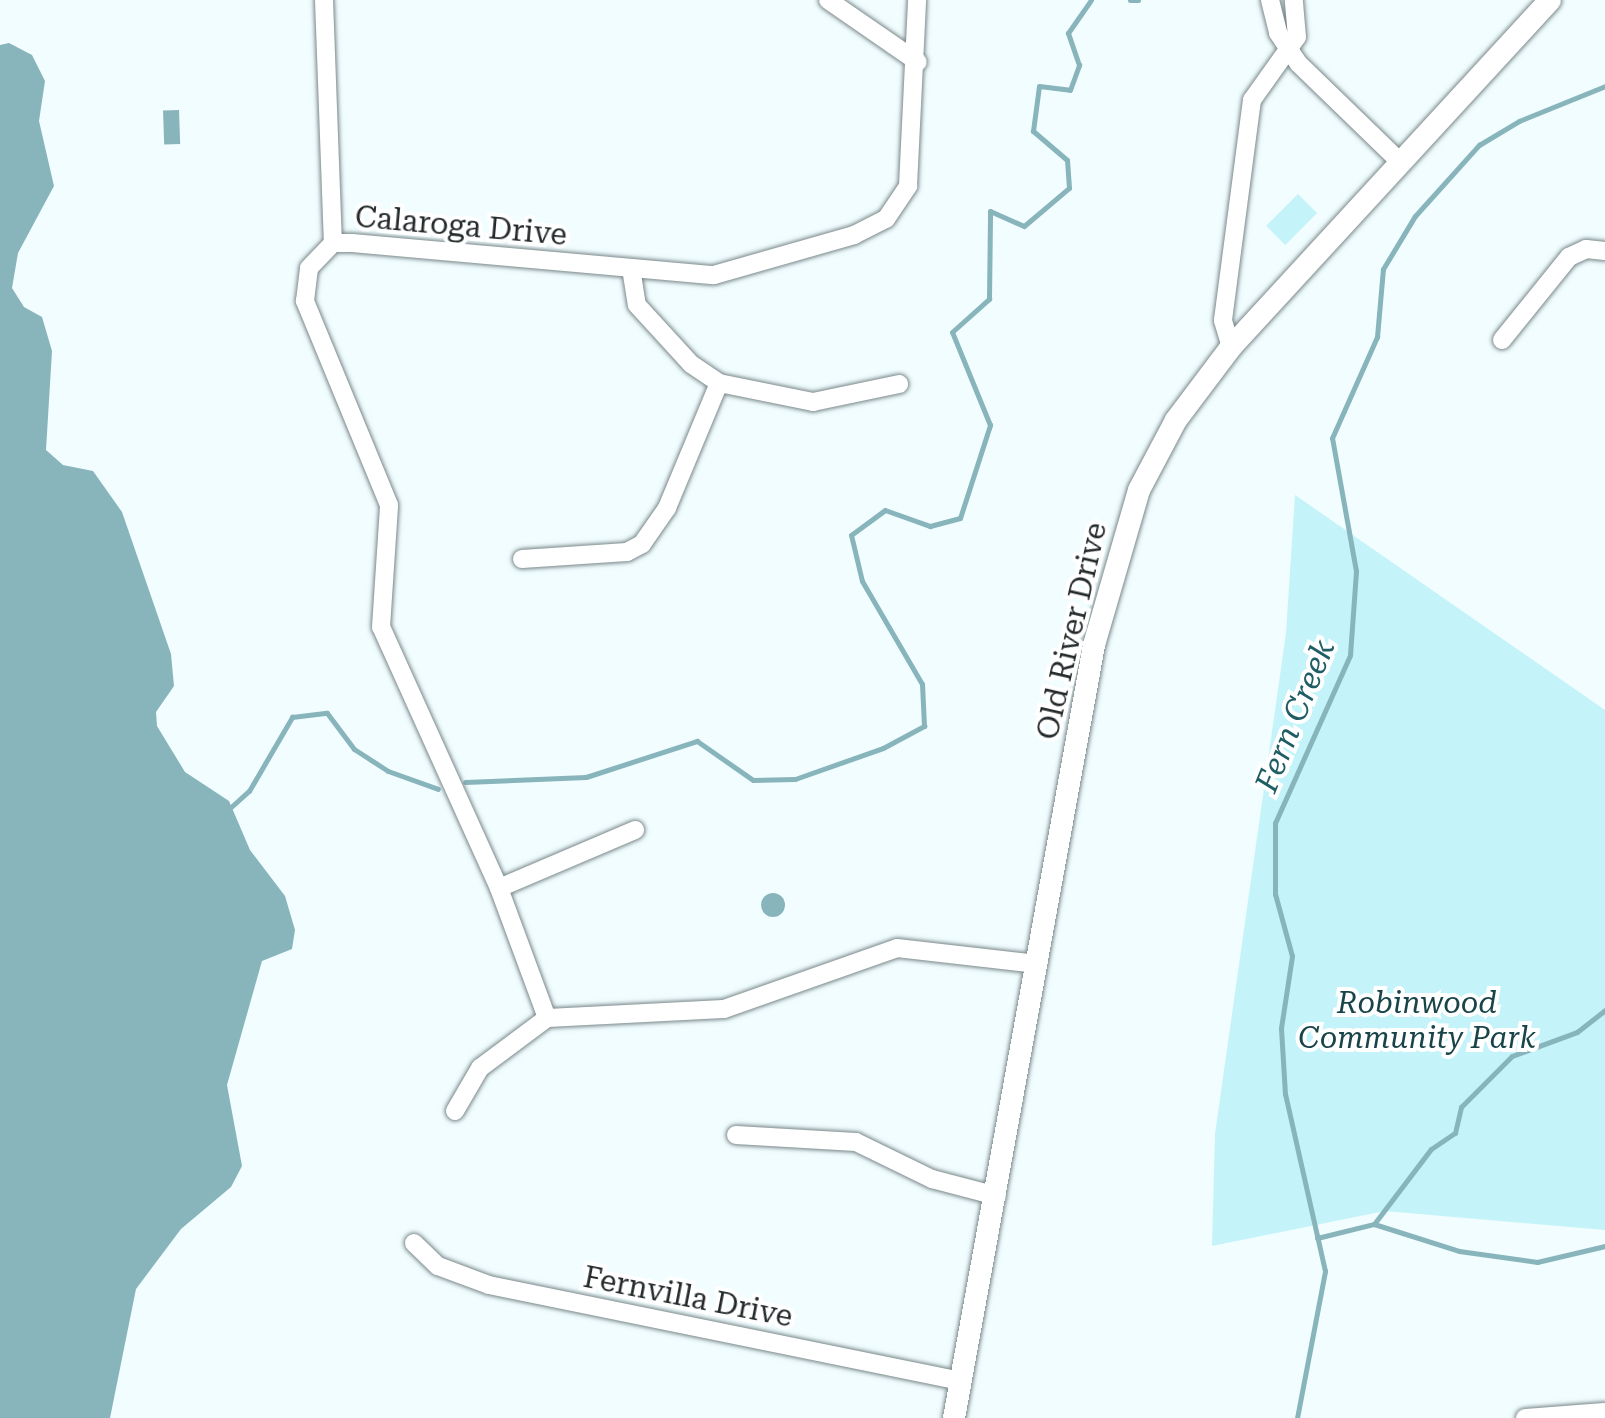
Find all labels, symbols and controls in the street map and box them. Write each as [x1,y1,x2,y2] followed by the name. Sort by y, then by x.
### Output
[354,199,568,253] street label: Calaroga Drive
[1030,519,1114,743] street label: Old River Drive
[1247,634,1343,798] water label: Fern Creek
[1298,985,1536,1056] park label: Robinwood Community Park
[580,1259,796,1335] street label: Fernvilla Drive

